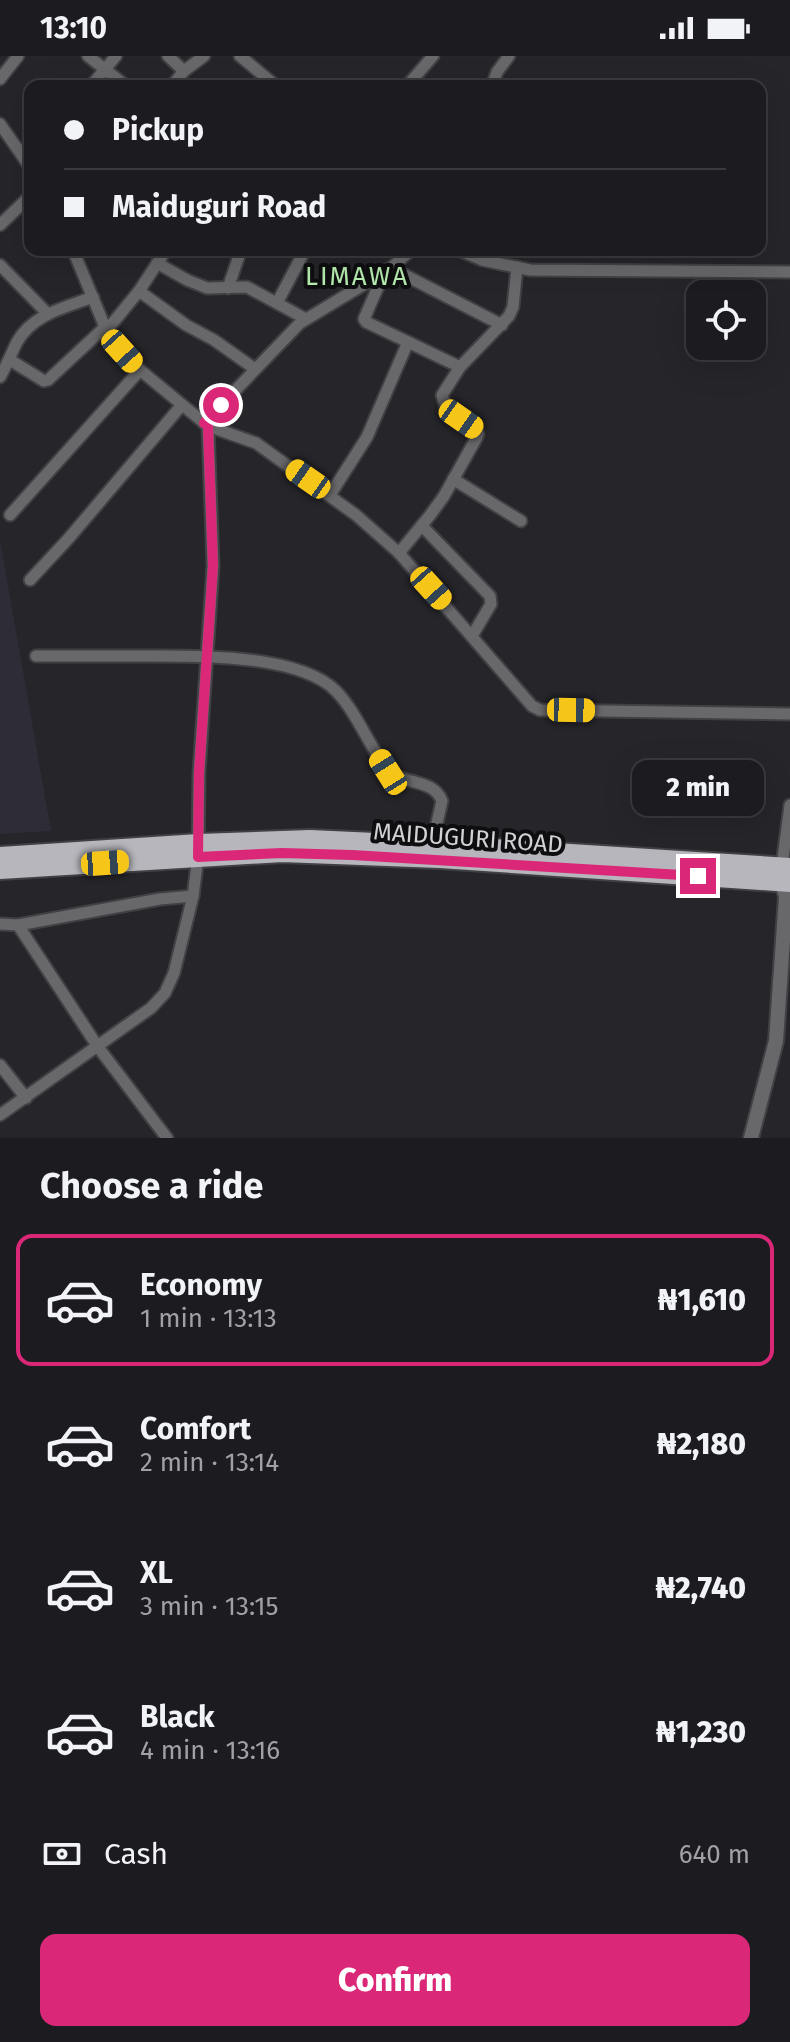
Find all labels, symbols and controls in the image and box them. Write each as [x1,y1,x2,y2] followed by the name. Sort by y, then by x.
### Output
[40,10,107,46] text: 13:10
[112,112,204,148] text: Pickup
[112,189,326,225] text: Maiduguri Road
[305,261,409,292] district label: LIMAWA
[686,280,766,360] map controls
[686,280,766,360] button: locate
[97,325,147,377] car
[203,387,239,423] route start
[434,395,488,443] car
[281,455,335,503] car
[406,562,456,614] car
[547,698,595,722] car
[365,745,411,799] car
[632,760,764,816] callout: 2 min
[666,772,730,803] text: 2 min
[372,817,564,859] street label: MAIDUGURI ROAD
[80,849,130,877] car
[680,858,716,894] route end
[40,1164,263,1208] text: Choose a ride
[44,1264,116,1336] icon: car
[140,1267,262,1303] text: Economy
[658,1282,746,1318] text: ₦1,610
[140,1303,277,1334] text: 1 min · 13:13
[44,1408,116,1480] icon: car
[140,1411,251,1447] text: Comfort
[657,1426,746,1462] text: ₦2,180
[140,1447,279,1478] text: 2 min · 13:14
[44,1552,116,1624] icon: car
[140,1555,173,1591] text: XL
[655,1570,746,1606] text: ₦2,740
[140,1591,278,1622] text: 3 min · 13:15
[44,1696,116,1768] icon: car
[140,1699,215,1735] text: Black
[656,1714,746,1750] text: ₦1,230
[140,1735,280,1766] text: 4 min · 13:16
[40,1832,84,1876] icon: cash
[104,1836,168,1872] text: Cash
[679,1839,750,1870] text: 640 m
[40,1934,750,2026] button: Confirm

